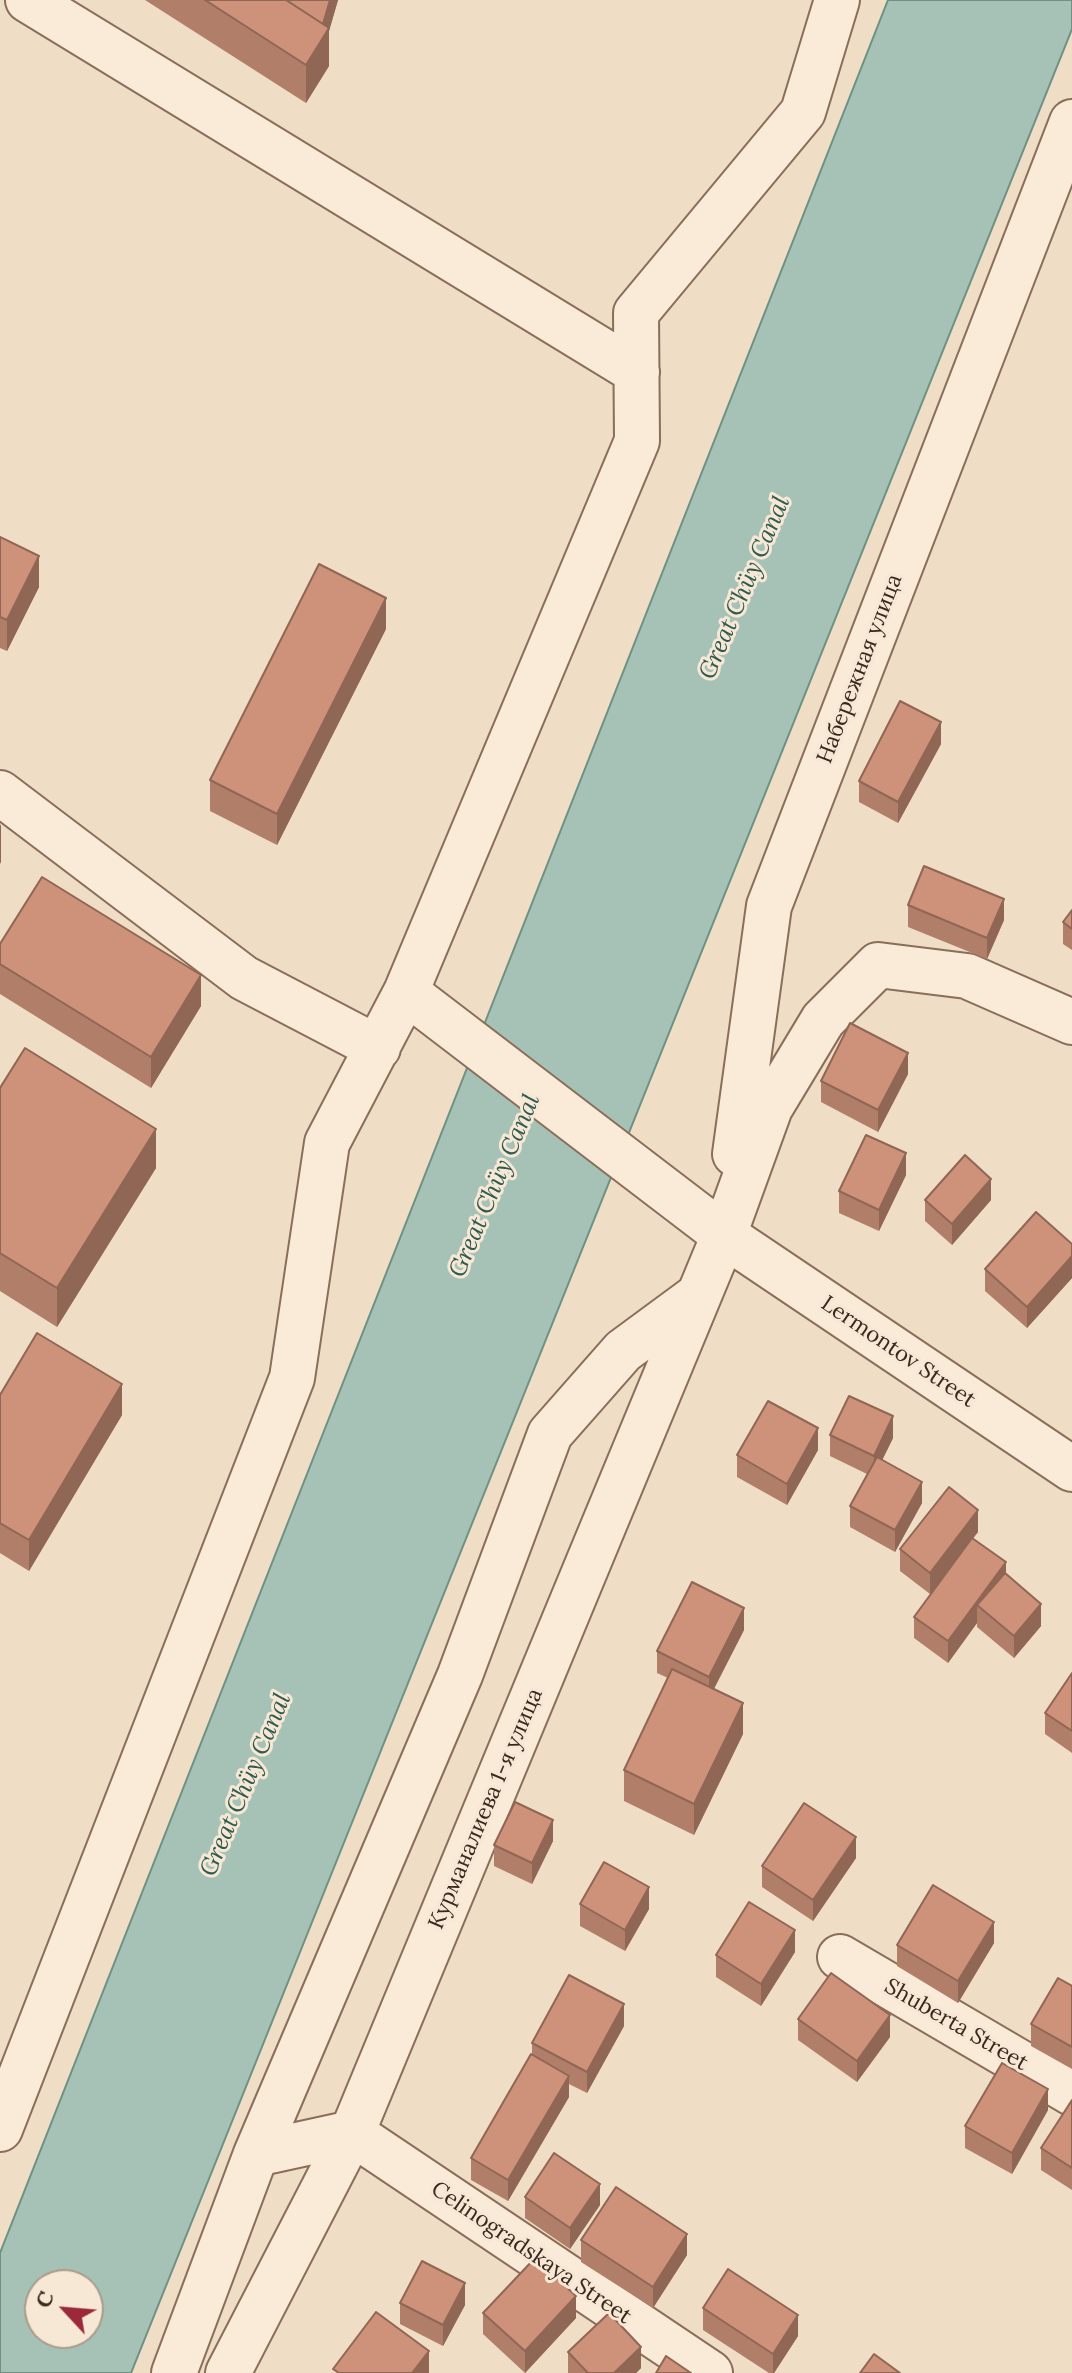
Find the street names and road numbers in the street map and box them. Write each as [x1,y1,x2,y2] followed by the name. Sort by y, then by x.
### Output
[812,571,908,767] street label: Набережная улица
[816,1291,980,1413] street label: Lermontov Street
[423,1685,549,1933] street label: Курманалиева 1-я улица
[880,1973,1032,2077] street label: Shuberta Street
[426,2176,636,2330] street label: Celinogradskaya Street

